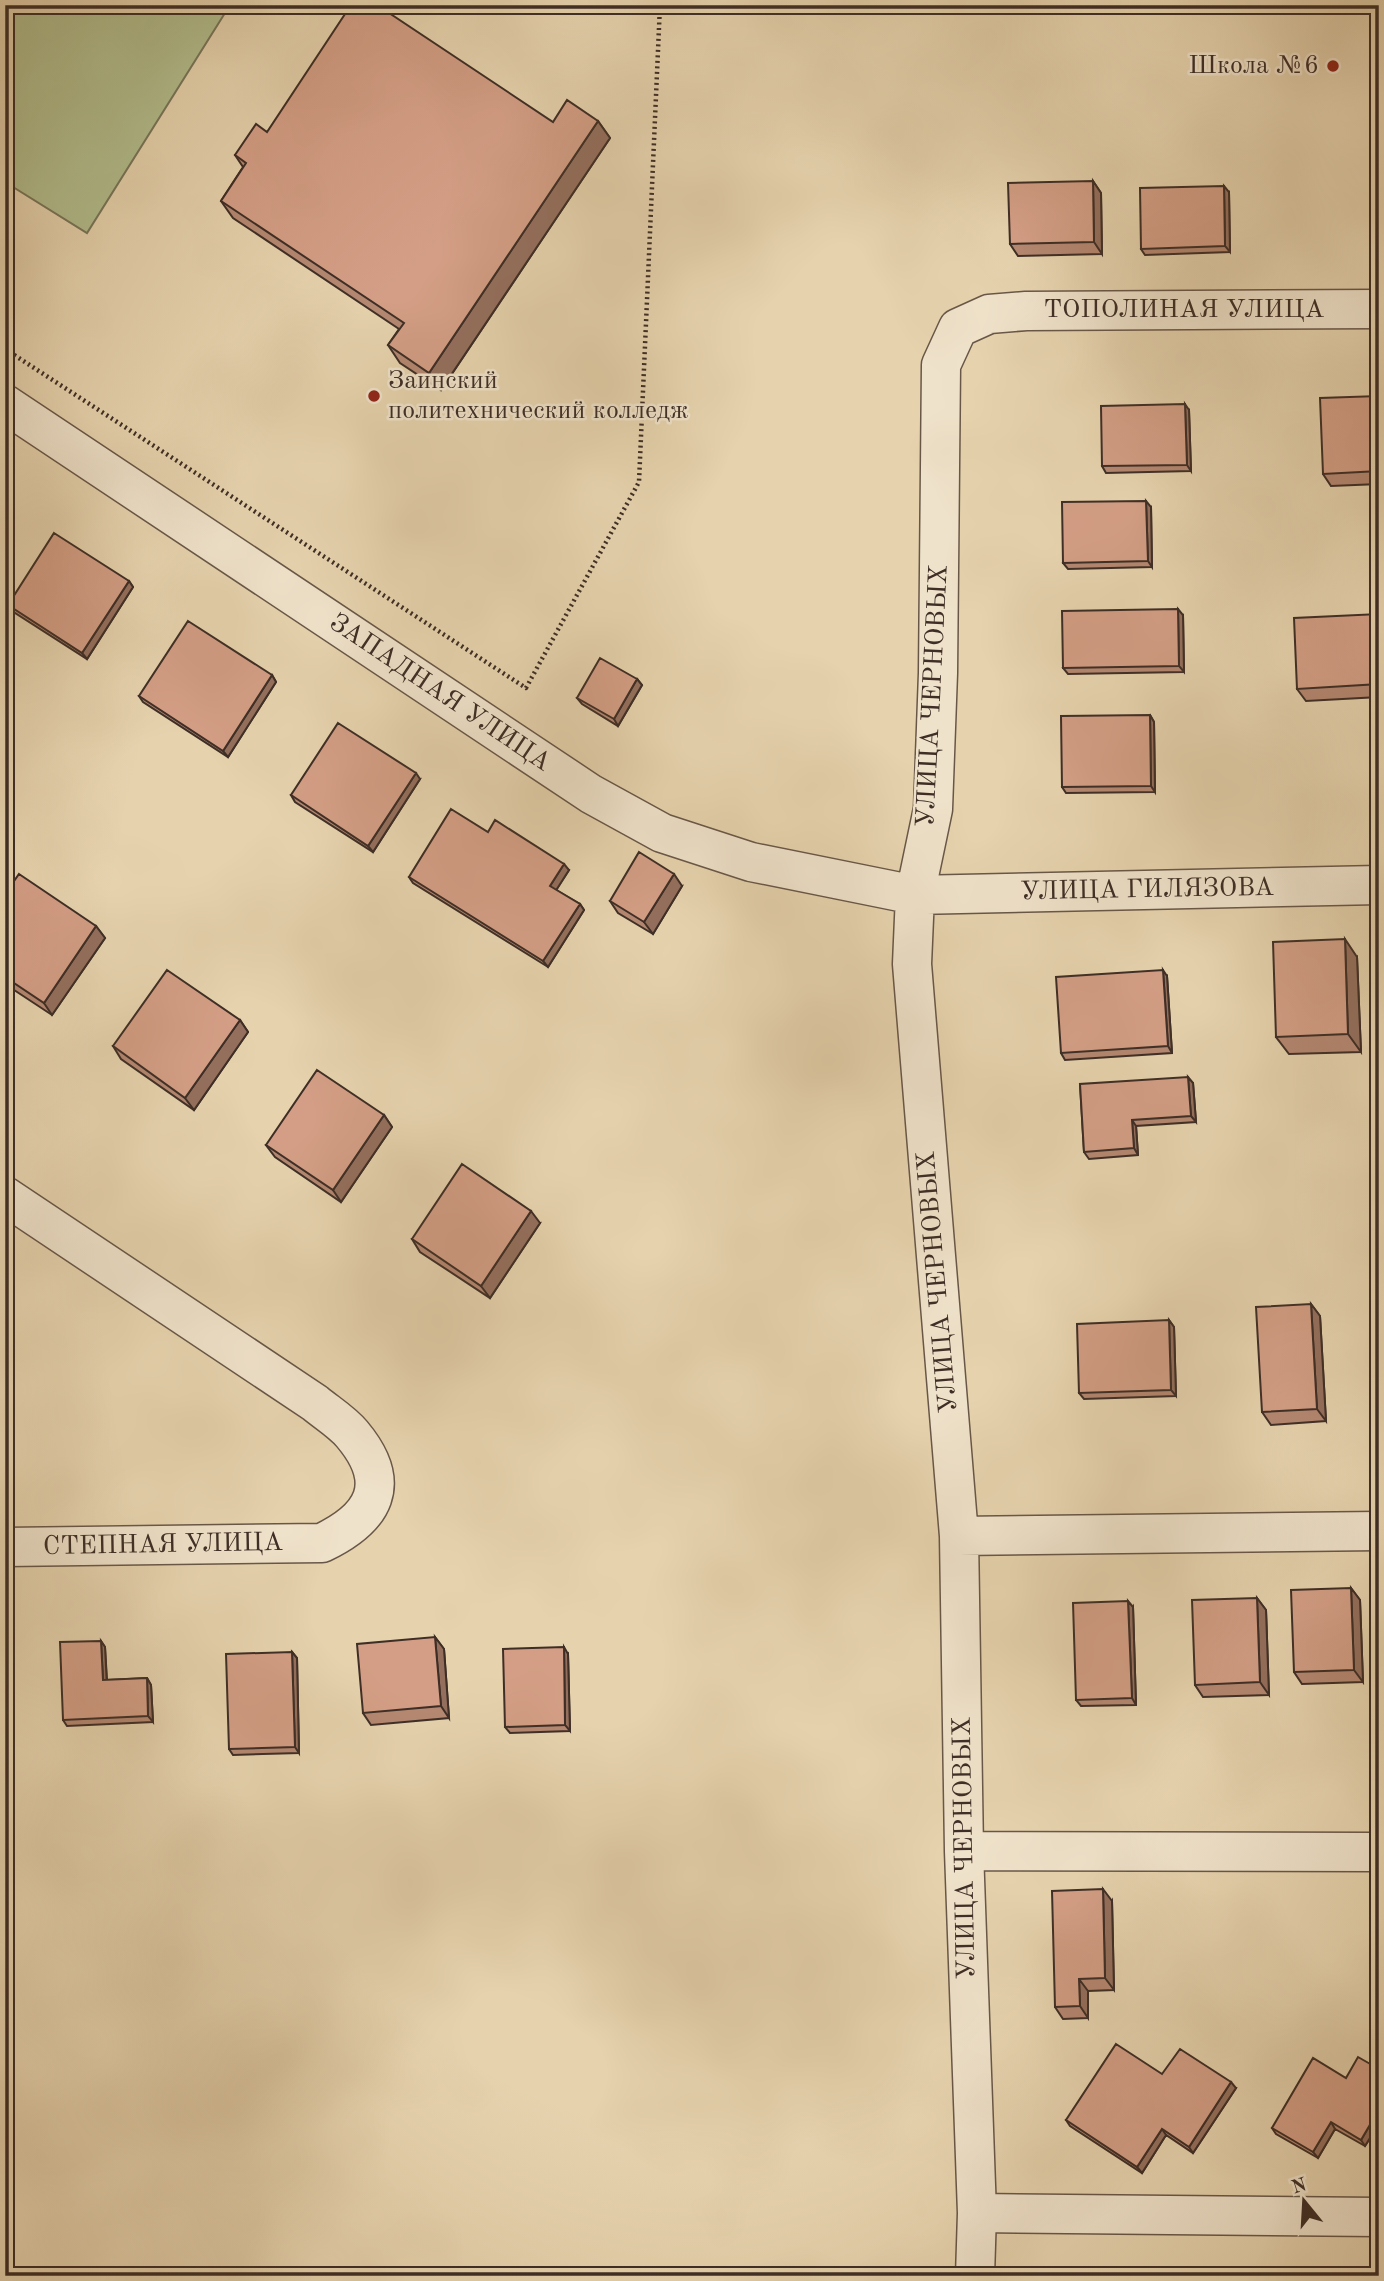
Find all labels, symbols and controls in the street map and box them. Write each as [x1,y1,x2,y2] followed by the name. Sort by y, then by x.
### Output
[1188,53,1319,79] place label: Школа №6
[1325,58,1341,74] marker: Школа №6
[1044,297,1325,323] street label: ТОПОЛИНАЯ УЛИЦА
[388,368,689,424] place label: Заинский политехнический колледж
[366,388,382,404] marker: Заинский политехнический колледж
[913,564,953,828] street label: УЛИЦА ЧЕРНОВЫХ
[325,609,555,777] street label: ЗАПАДНАЯ УЛИЦА
[1020,875,1274,905] street label: УЛИЦА ГИЛЯЗОВА
[914,1150,962,1414] street label: УЛИЦА ЧЕРНОВЫХ
[43,1530,283,1560] street label: СТЕПНАЯ УЛИЦА
[950,1716,980,1980] street label: УЛИЦА ЧЕРНОВЫХ
[1268,2166,1338,2236] north arrow
[1290,2176,1310,2198] text: N

